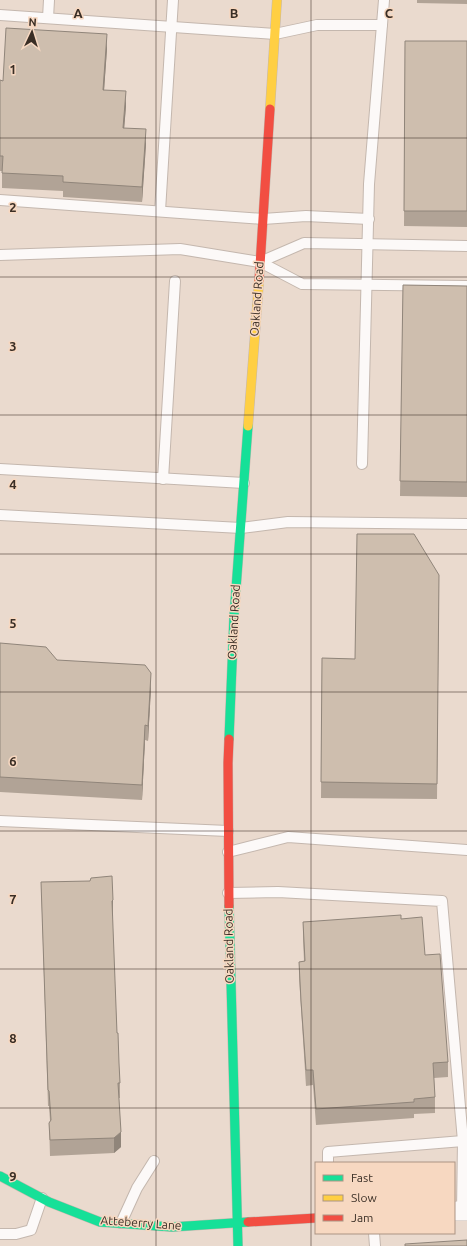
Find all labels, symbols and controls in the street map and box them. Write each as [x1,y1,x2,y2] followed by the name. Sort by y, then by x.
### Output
[73,6,83,20] text: A
[230,6,239,20] text: B
[385,6,394,20] text: C
[12,12,52,52] north arrow
[28,16,37,28] text: N
[9,62,17,76] text: 1
[9,200,17,214] text: 2
[247,261,266,337] street label: Oakland Road
[9,339,17,353] text: 3
[9,477,17,491] text: 4
[225,584,242,660] street label: Oakland Road
[9,616,17,630] text: 5
[9,754,17,768] text: 6
[9,892,17,906] text: 7
[221,908,236,984] street label: Oakland Road
[9,1031,17,1045] text: 8
[315,1162,455,1234] legend
[9,1169,17,1183] text: 9
[351,1171,373,1184] text: Fast
[351,1191,377,1204] text: Slow
[351,1211,373,1224] text: Jam
[100,1213,182,1232] street label: Atteberry Lane

